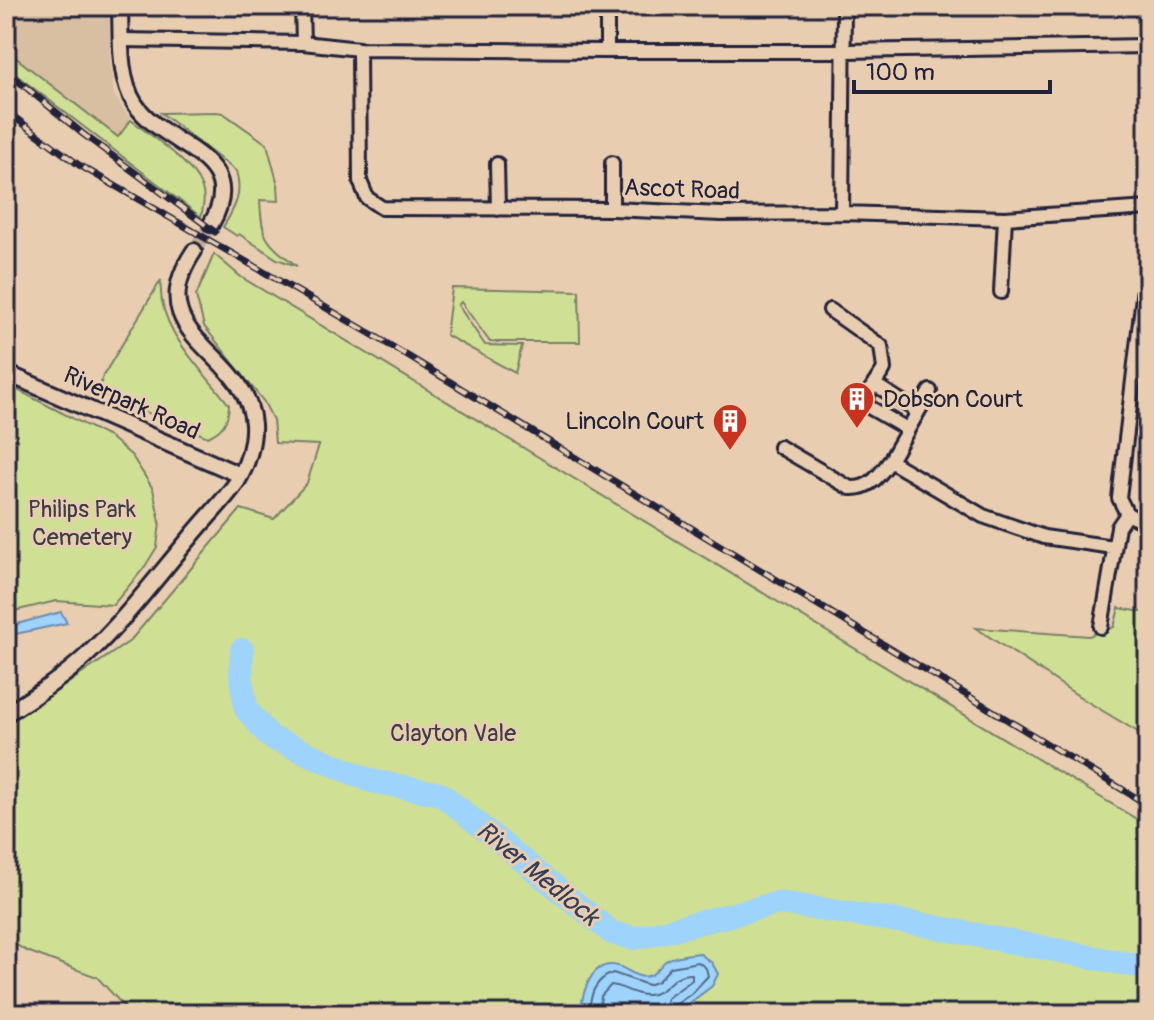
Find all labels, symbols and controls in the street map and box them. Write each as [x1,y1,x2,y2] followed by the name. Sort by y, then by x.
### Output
[854,44,1050,94] scale bar
[866,58,935,87] text: 100 m
[624,173,740,206] street label: Ascot Road
[59,361,204,446] street label: Riverpark Road
[838,380,876,430] building icon: Dobson Court
[883,385,1023,414] place label: Dobson Court
[711,402,749,452] building icon: Lincoln Court
[565,407,704,436] place label: Lincoln Court
[28,495,136,552] park label: Philips Park Cemetery
[390,719,516,748] park label: Clayton Vale
[470,815,607,934] water label: River Medlock

